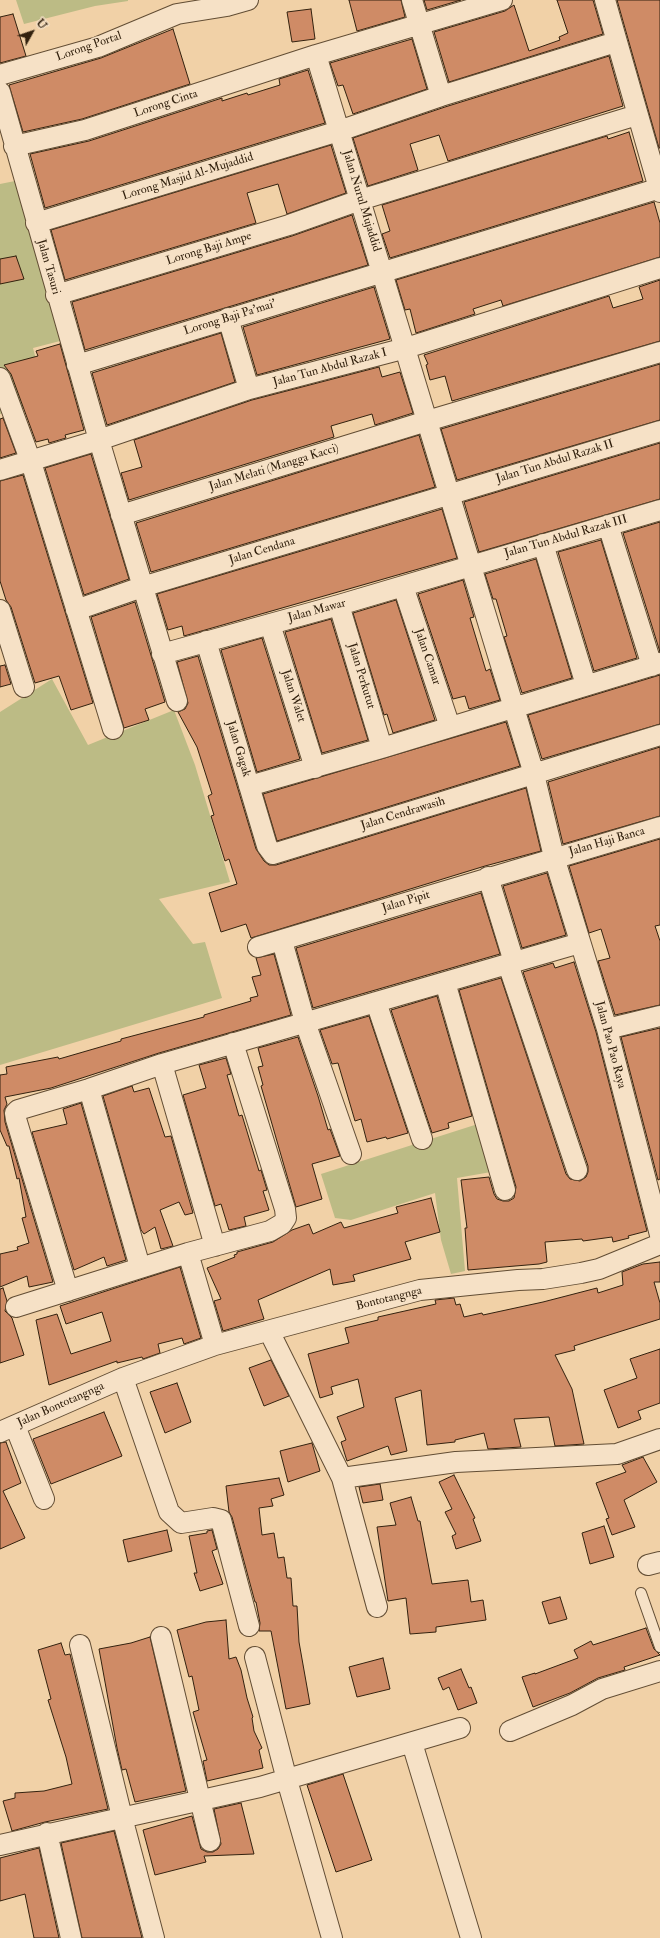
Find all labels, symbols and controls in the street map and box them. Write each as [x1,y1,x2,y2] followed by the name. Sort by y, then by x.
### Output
[12,12,52,52] north arrow
[34,16,50,32] text: U
[54,29,124,65] street label: Lorong Portal
[132,87,200,121] street label: Lorong Cinta
[339,148,383,254] street label: Jalan Nurul Mujaddid
[121,150,255,204] street label: Lorong Masjid Al-Mujaddid
[165,229,253,269] street label: Lorong Baji Ampe
[33,238,63,296] street label: Jalan Tasuri
[182,297,278,339] street label: Lorong Baji Pa'mai'
[271,346,389,390] street label: Jalan Tun Abdul Razak I
[494,437,616,487] street label: Jalan Tun Abdul Razak II
[207,441,341,495] street label: Jalan Melati (Mangga Kacci)
[503,513,629,561] street label: Jalan Tun Abdul Razak III
[227,534,297,568] street label: Jalan Cendana
[286,596,348,626] street label: Jalan Mawar
[411,627,443,687] street label: Jalan Camar
[344,641,378,711] street label: Jalan Perkutut
[278,668,308,724] street label: Jalan Walet
[223,719,253,779] street label: Jalan Gagak
[359,794,447,834] street label: Jalan Cendrawasih
[567,824,647,860] street label: Jalan Haji Banca
[380,888,432,916] street label: Jalan Pipit
[591,1000,629,1090] street label: Jalan Pao Pao Raya
[355,1284,423,1314] street label: Bontotangnga
[15,1379,107,1431] street label: Jalan Bontotangnga

